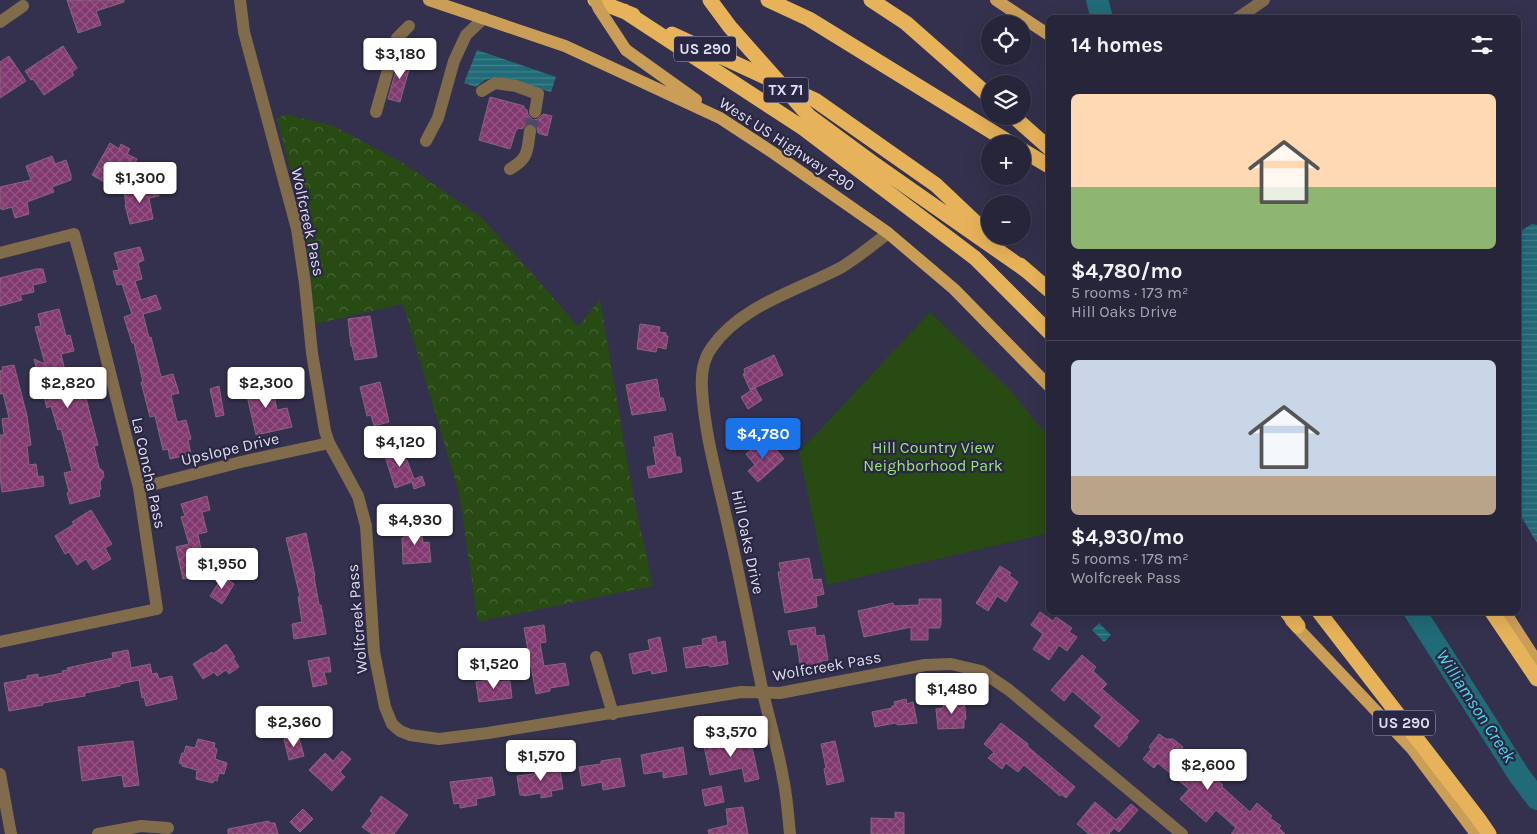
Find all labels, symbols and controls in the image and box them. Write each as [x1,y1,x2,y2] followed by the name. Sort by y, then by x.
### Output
[981,15,1031,245] map controls
[981,15,1031,65] button: locate
[1468,31,1496,59] icon: filters
[1071,33,1163,57] text: 14 homes
[674,36,736,62] road number: US 290
[359,38,441,80] pin: $3,180
[374,44,426,63] text: $3,180
[981,75,1031,125] button: layers
[764,78,808,102] road number: TX 71
[716,93,858,195] street label: West US Highway 290
[1239,127,1329,217] icon: home
[981,135,1031,185] button: +
[99,162,181,204] pin: $1,300
[287,166,329,278] street label: Wolfcreek Pass
[115,168,165,187] text: $1,300
[981,195,1031,245] button: −
[1071,259,1182,283] text: $4,780/mo
[1071,283,1188,302] text: 5 rooms · 173 m²
[1071,302,1177,321] text: Hill Oaks Drive
[27,366,109,409] pin: $2,820
[225,366,307,409] pin: $2,300
[41,373,95,392] text: $2,820
[239,373,293,392] text: $2,300
[1239,392,1329,482] icon: home
[128,416,170,530] street label: La Concha Pass
[722,418,804,460] pin: $4,780
[736,424,790,443] text: $4,780
[359,426,441,468] pin: $4,120
[179,428,281,470] street label: Upslope Drive
[375,432,425,451] text: $4,120
[863,438,1003,475] park label: Hill Country View Neighborhood Park
[728,488,768,596] street label: Hill Oaks Drive
[374,504,456,546] pin: $4,930
[388,510,442,529] text: $4,930
[1071,525,1184,549] text: $4,930/mo
[181,548,263,590] pin: $1,950
[1071,549,1189,568] text: 5 rooms · 178 m²
[197,554,247,573] text: $1,950
[343,563,371,675] street label: Wolfcreek Pass
[1071,568,1181,587] text: Wolfcreek Pass
[1431,645,1521,767] water label: Williamson Creek
[771,647,883,685] street label: Wolfcreek Pass
[453,648,535,690] pin: $1,520
[469,654,519,673] text: $1,520
[911,672,993,715] pin: $1,480
[927,679,977,698] text: $1,480
[253,706,335,748] pin: $2,360
[1373,710,1435,736] road number: US 290
[267,712,321,731] text: $2,360
[690,716,772,758] pin: $3,570
[705,722,757,741] text: $3,570
[500,740,582,782] pin: $1,570
[517,746,565,765] text: $1,570
[1167,748,1249,791] pin: $2,600
[1181,755,1235,774] text: $2,600

